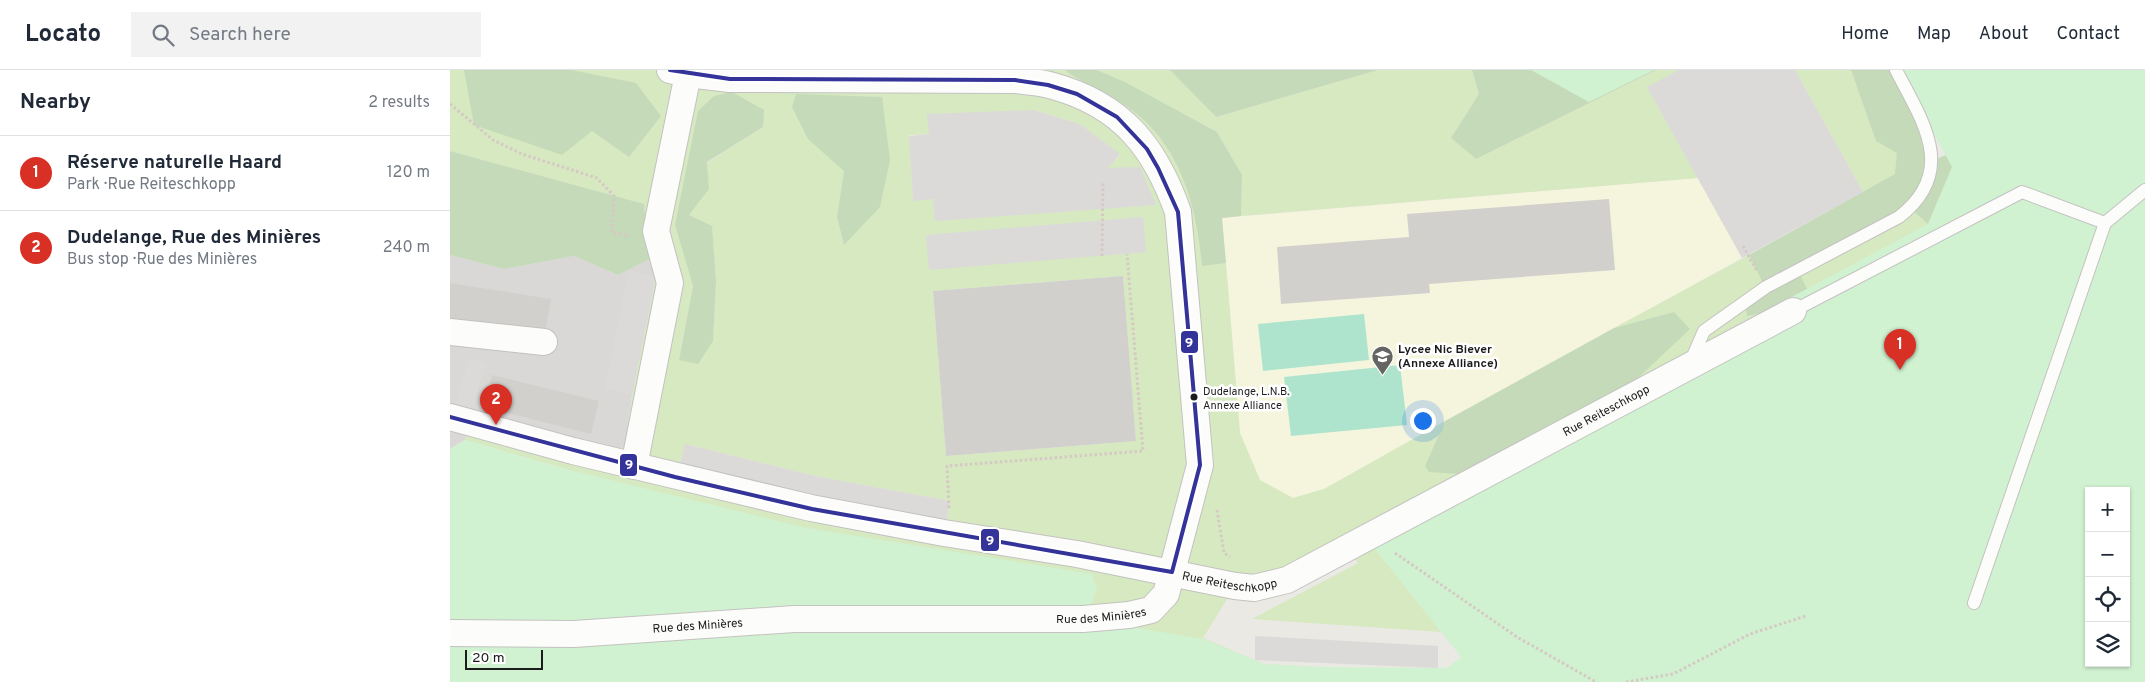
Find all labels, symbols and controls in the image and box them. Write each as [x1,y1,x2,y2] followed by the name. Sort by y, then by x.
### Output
[131,12,481,57] search box
[25,20,101,50] text: Locato
[149,21,177,49] icon: search
[189,23,291,47] text: Search here
[1841,23,1889,46] text: Home
[1917,23,1951,46] text: Map
[1979,23,2028,46] text: About
[2056,23,2120,46] text: Contact
[20,89,91,116] text: Nearby
[368,93,430,113] text: 2 results
[67,151,282,175] text: Réserve naturelle Haard
[33,163,39,183] text: 1
[387,163,430,183] text: 120 m
[67,175,236,195] text: Park · Rue Reiteschkopp
[67,226,321,250] text: Dudelange, Rue des Minières
[31,238,41,258] text: 2
[383,238,430,258] text: 240 m
[67,250,257,270] text: Bus stop · Rue des Minières
[1884,329,1916,370] pin: 1
[1180,330,1199,354] line badge: 9
[1185,335,1193,352] text: 9
[1398,342,1498,372] place label: Lycee Nic Biever (Annexe Alliance)
[1370,344,1394,375] school or university icon: Lycee Nic Biever (Annexe Alliance)
[1560,381,1653,441] street label: Rue Reiteschkopp
[480,384,512,425] pin: 2
[1203,385,1290,413] place label: Dudelange, L.N.B. Annexe Alliance
[1189,392,1199,402] marker: Dudelange, L.N.B. Annexe Alliance
[1410,408,1436,434] your location
[619,453,638,477] line badge: 9
[625,457,633,474] text: 9
[2085,487,2130,667] map controls
[2085,487,2130,532] button: +
[980,528,1000,552] line badge: 9
[2085,532,2130,577] button: −
[986,533,994,550] text: 9
[1181,568,1279,597] street label: Rue Reiteschkopp
[2085,577,2130,622] button: locate
[1056,604,1148,628] street label: Rue des Minières
[652,615,744,638] street label: Rue des Minières
[2085,622,2130,667] button: layers
[465,647,542,670] scale bar
[472,650,505,667] text: 20 m

